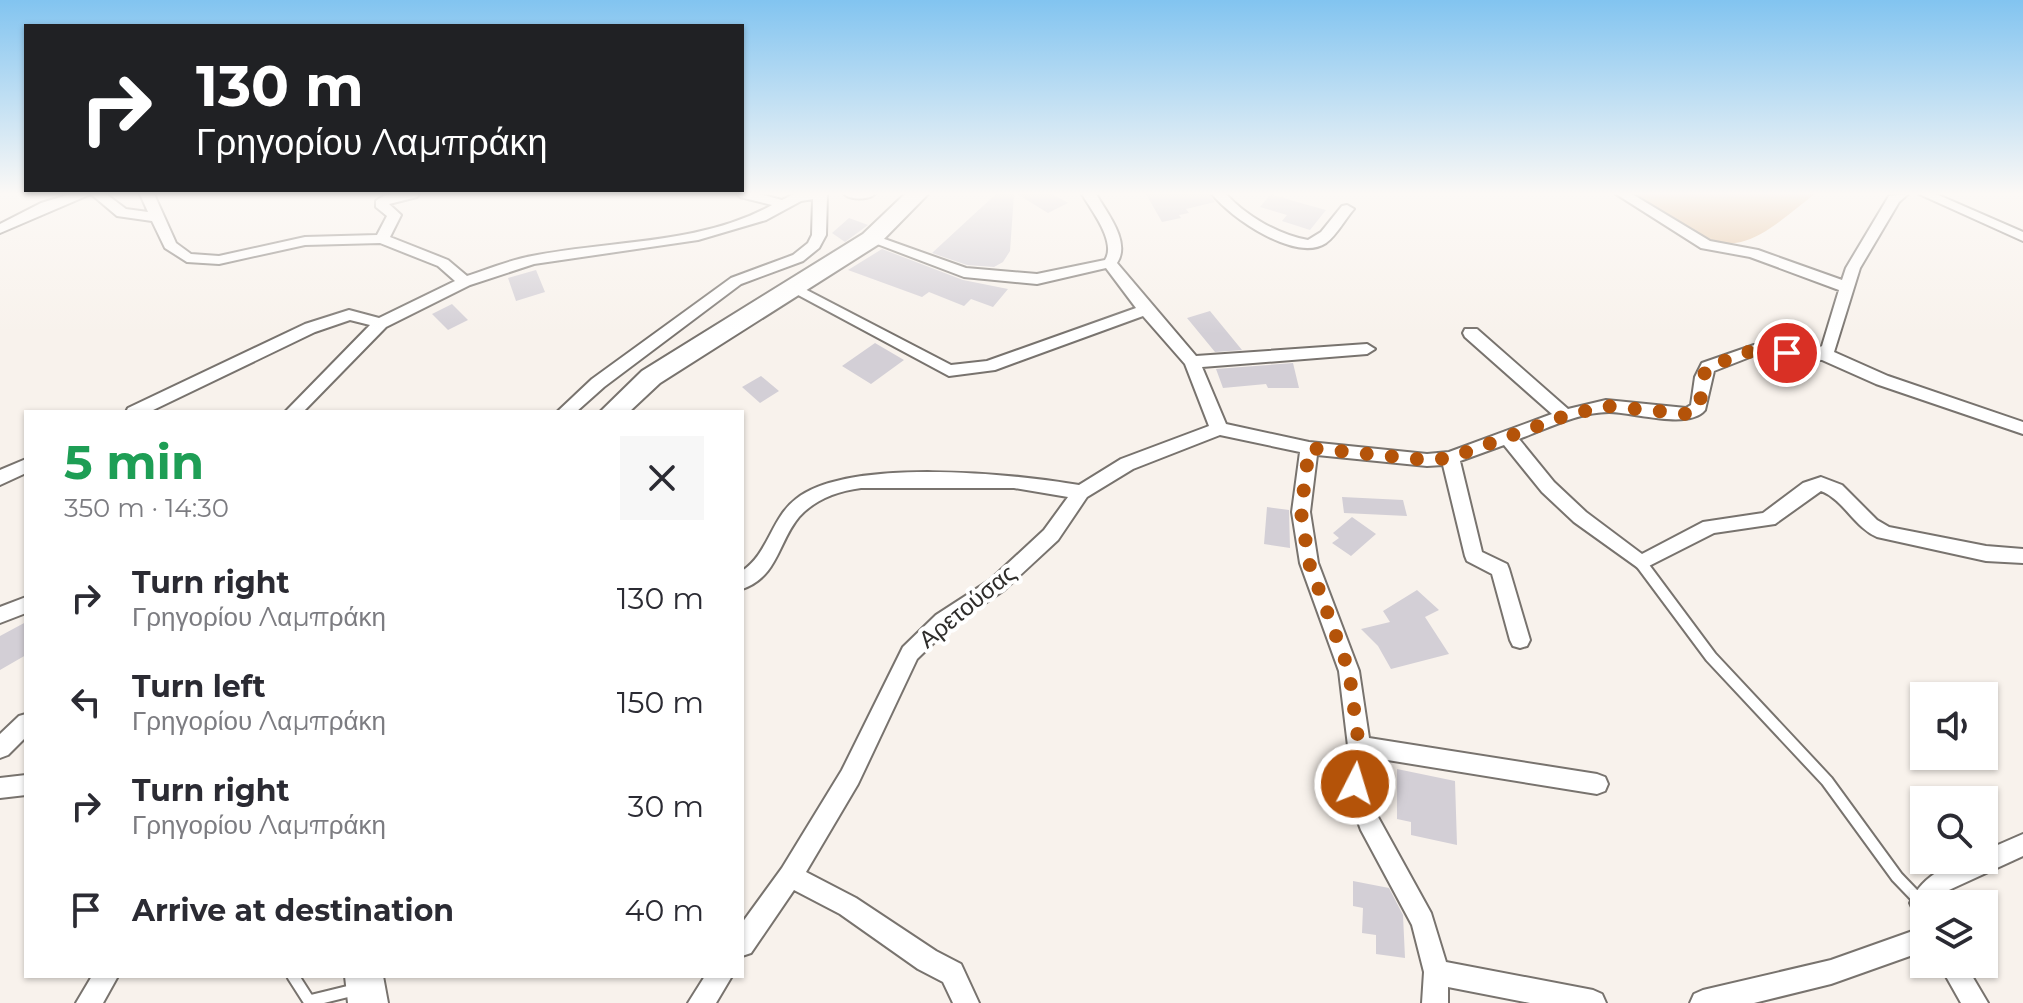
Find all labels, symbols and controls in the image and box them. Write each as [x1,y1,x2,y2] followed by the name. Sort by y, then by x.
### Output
[196,52,364,120] text: 130 m
[64,56,168,160] icon: right
[196,120,548,164] text: Γρηγορίου Λαμπράκη
[1753,319,1821,387] pin
[1765,331,1809,375] icon: arrive
[64,433,204,491] text: 5 min
[620,436,704,520] button: close
[64,492,229,524] text: 350 m · 14:30
[913,558,1021,654] street label: Αρετούσας
[132,564,289,601] text: Turn right
[64,576,108,620] icon: right
[617,580,704,617] text: 130 m
[132,601,386,633] text: Γρηγορίου Λαμπράκη
[132,668,265,705] text: Turn left
[64,680,108,724] icon: left
[1910,682,1998,978] map controls
[1910,682,1998,770] button: sound
[617,684,704,721] text: 150 m
[132,705,386,737] text: Γρηγορίου Λαμπράκη
[1313,742,1397,826] position arrow
[132,772,289,809] text: Turn right
[64,784,108,828] icon: right
[1910,786,1998,874] button: search
[628,788,704,825] text: 30 m
[132,809,386,841] text: Γρηγορίου Λαμπράκη
[64,888,108,932] icon: arrive
[1910,890,1998,978] button: layers
[132,892,454,929] text: Arrive at destination
[625,892,704,929] text: 40 m

